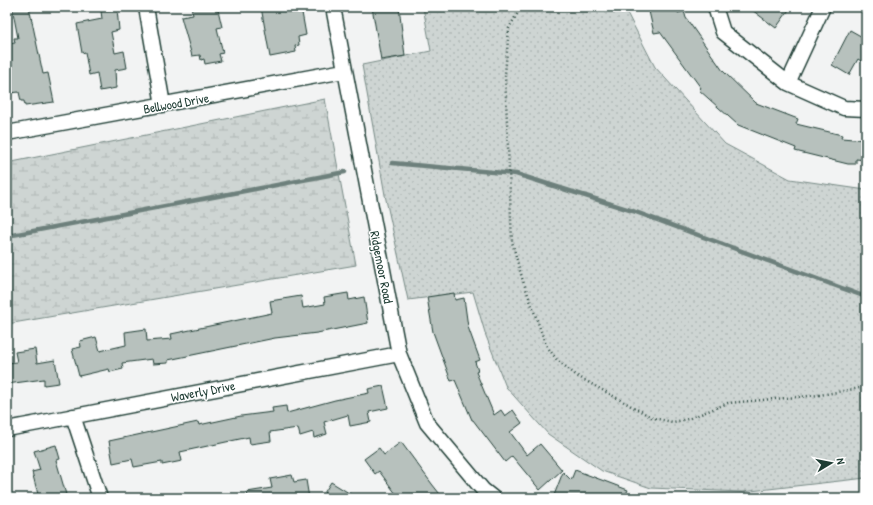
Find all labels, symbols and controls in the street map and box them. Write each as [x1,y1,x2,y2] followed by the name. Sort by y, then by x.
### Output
[142,88,210,118] street label: Bellwood Drive
[366,229,398,305] street label: Ridgemoor Road
[169,376,237,406] street label: Waverly Drive
[811,443,851,483] north arrow
[833,457,848,466] text: N

